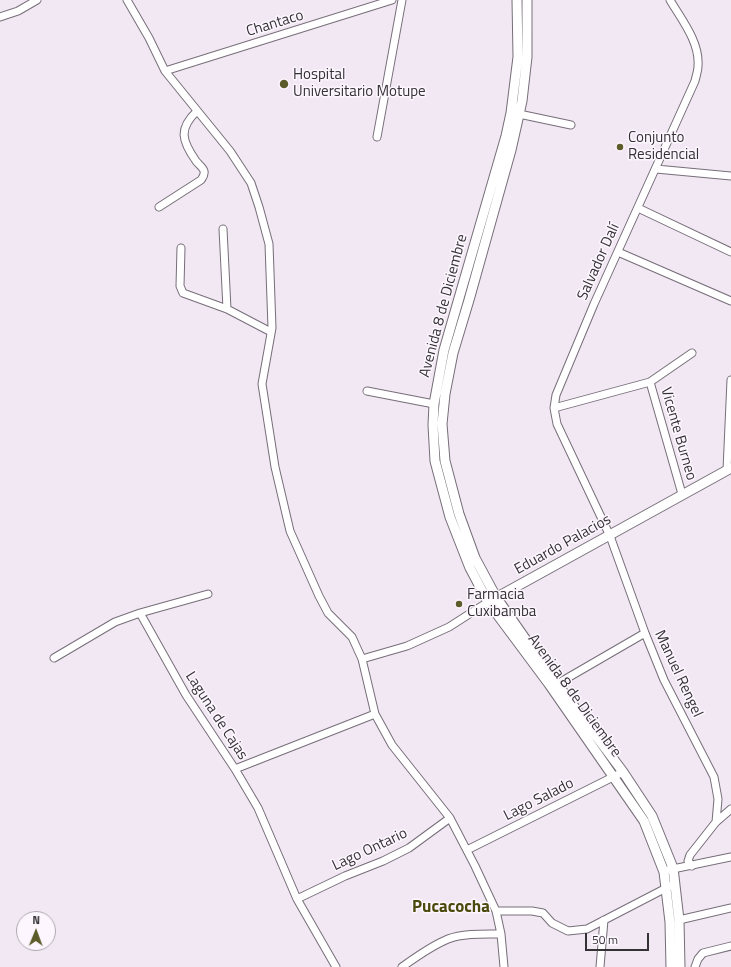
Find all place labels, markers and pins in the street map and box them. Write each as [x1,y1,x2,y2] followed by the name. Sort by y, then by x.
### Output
[293,66,426,101] place label: Hospital Universitario Motupe
[278,78,290,90] marker: Hospital Universitario Motupe
[628,129,699,164] place label: Conjunto Residencial
[615,142,625,152] marker: Conjunto Residencial
[467,586,536,621] place label: Farmacia Cuxibamba
[454,599,464,609] marker: Farmacia Cuxibamba

